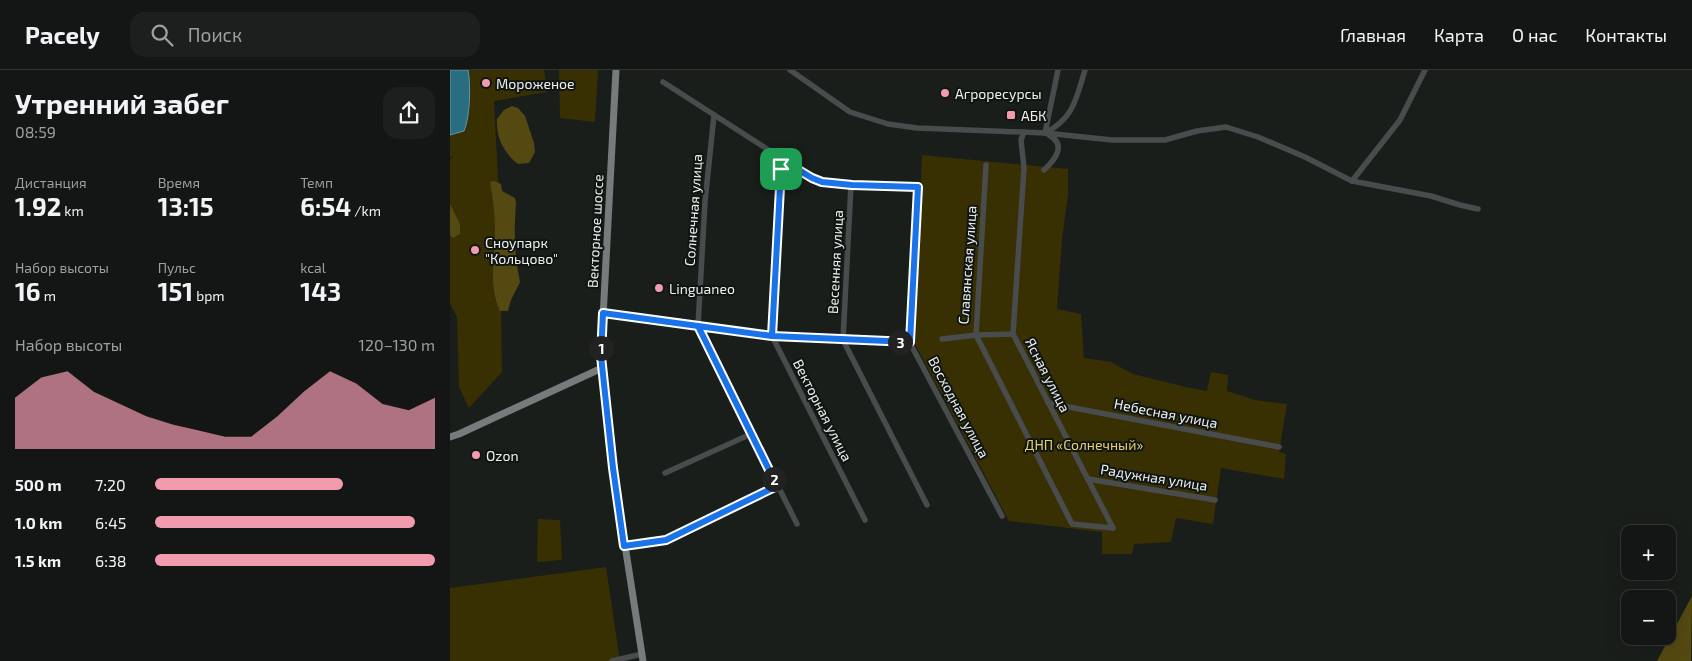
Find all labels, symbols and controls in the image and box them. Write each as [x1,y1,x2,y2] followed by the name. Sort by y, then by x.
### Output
[130,12,480,57] search box
[25,20,100,49] text: Pacely
[148,21,176,49] icon: search
[188,23,242,46] text: Поиск
[1340,24,1406,46] text: Главная
[1434,24,1484,46] text: Карта
[1512,24,1557,46] text: О нас
[1585,24,1667,46] text: Контакты
[496,75,575,92] place label: Мороженое
[480,77,492,89] marker: Мороженое
[955,85,1042,102] place label: Агроресурсы
[15,86,229,120] text: Утренний забег
[383,87,435,139] button: share
[939,87,951,99] marker: Агроресурсы
[1021,107,1047,124] place label: АБК
[1005,109,1017,121] marker: АБК
[15,122,56,141] text: 08:59
[760,148,802,190] pin
[681,153,705,267] street label: Солнечная улица
[767,155,795,183] icon: arrive
[15,174,87,191] text: Дистанция
[158,174,200,191] text: Время
[300,174,333,191] text: Темп
[584,174,606,288] street label: Векторное шоссе
[15,191,61,221] text: 1.92
[158,191,214,221] text: 13:15
[300,191,351,221] text: 6:54
[61,202,84,219] text: km
[351,202,381,219] text: /km
[954,205,980,325] street label: Славянская улица
[824,209,846,315] street label: Весенняя улица
[485,234,558,267] place label: Сноупарк "Кольцово"
[469,244,481,256] marker: Сноупарк "Кольцово"
[15,259,109,276] text: Набор высоты
[158,259,196,276] text: Пульс
[300,259,326,276] text: kcal
[15,276,41,306] text: 16
[158,276,193,306] text: 151
[300,276,341,306] text: 143
[669,280,735,297] place label: Linguaneo
[653,282,665,294] marker: Linguaneo
[41,287,56,304] text: m
[193,287,225,304] text: bpm
[888,330,912,354] pin: 3
[897,334,904,351] text: 3
[15,335,122,354] text: Набор высоты
[359,335,435,354] text: 120–130 m
[1022,335,1074,415] street label: Ясная улица
[588,336,614,360] pin: 1
[598,340,605,357] text: 1
[925,353,993,461] street label: Восходная улица
[790,356,856,464] street label: Векторная улица
[1113,395,1219,431] street label: Небесная улица
[1025,436,1143,453] park label: ДНП «Солнечный»
[486,447,519,464] place label: Ozon
[470,449,482,461] marker: Ozon
[1099,460,1209,494] street label: Радужная улица
[762,466,786,492] pin: 2
[770,471,779,488] text: 2
[15,475,62,494] text: 500 m
[95,475,126,494] text: 7:20
[15,513,62,532] text: 1.0 km
[95,513,126,532] text: 6:45
[1621,525,1676,645] map controls
[1621,525,1676,580] button: +
[15,551,61,570] text: 1.5 km
[95,551,127,570] text: 6:38
[1621,590,1676,645] button: −

